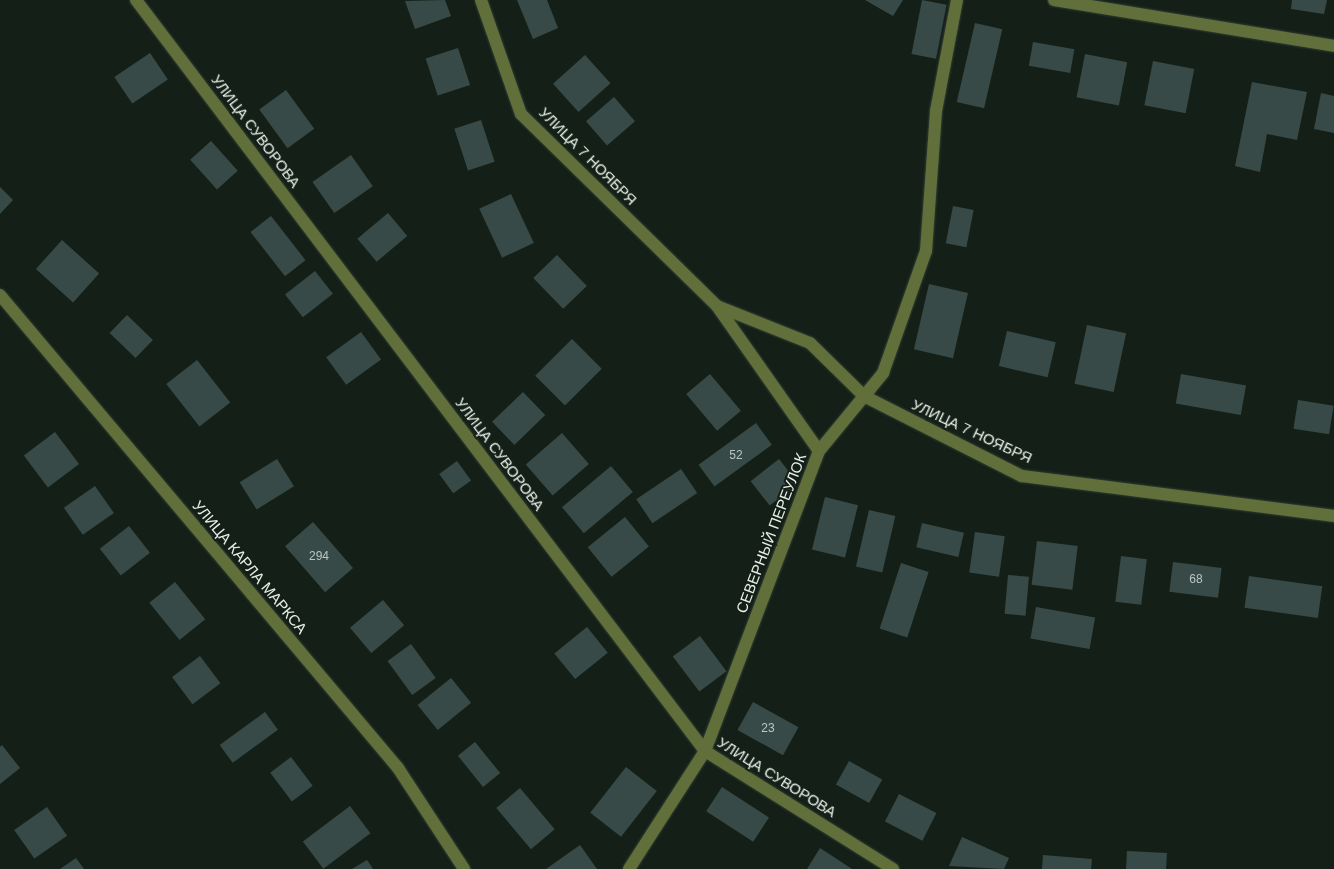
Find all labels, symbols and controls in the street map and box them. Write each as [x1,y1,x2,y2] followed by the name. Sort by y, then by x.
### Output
[208,71,304,191] street label: УЛИЦА СУВОРОВА
[535,103,641,209] street label: УЛИЦА 7 НОЯБРЯ
[452,394,548,514] street label: УЛИЦА СУВОРОВА
[909,395,1035,467] street label: УЛИЦА 7 НОЯБРЯ
[729,449,743,463] house number: 52
[732,450,810,616] street label: СЕВЕРНЫЙ ПЕРЕУЛОК
[189,497,311,637] street label: УЛИЦА КАРЛА МАРКСА
[309,550,329,564] house number: 294
[1189,573,1203,587] house number: 68
[761,722,775,736] house number: 23
[714,733,840,821] street label: УЛИЦА СУВОРОВА

